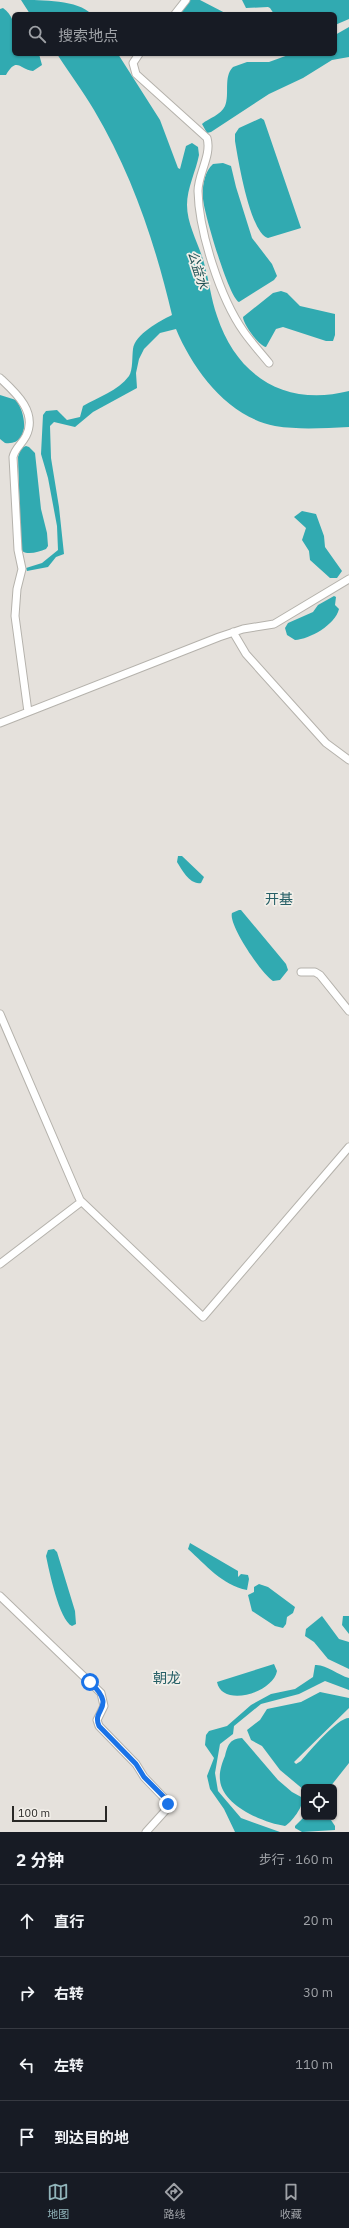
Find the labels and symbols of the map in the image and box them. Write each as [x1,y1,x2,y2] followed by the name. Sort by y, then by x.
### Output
[184,249,212,292] water label: 公益水
[265,890,293,908] district label: 开基
[153,1669,181,1687] district label: 朝龙
[81,1673,99,1691] route start
[159,1795,177,1813] route end
[12,1804,107,1823] scale bar

